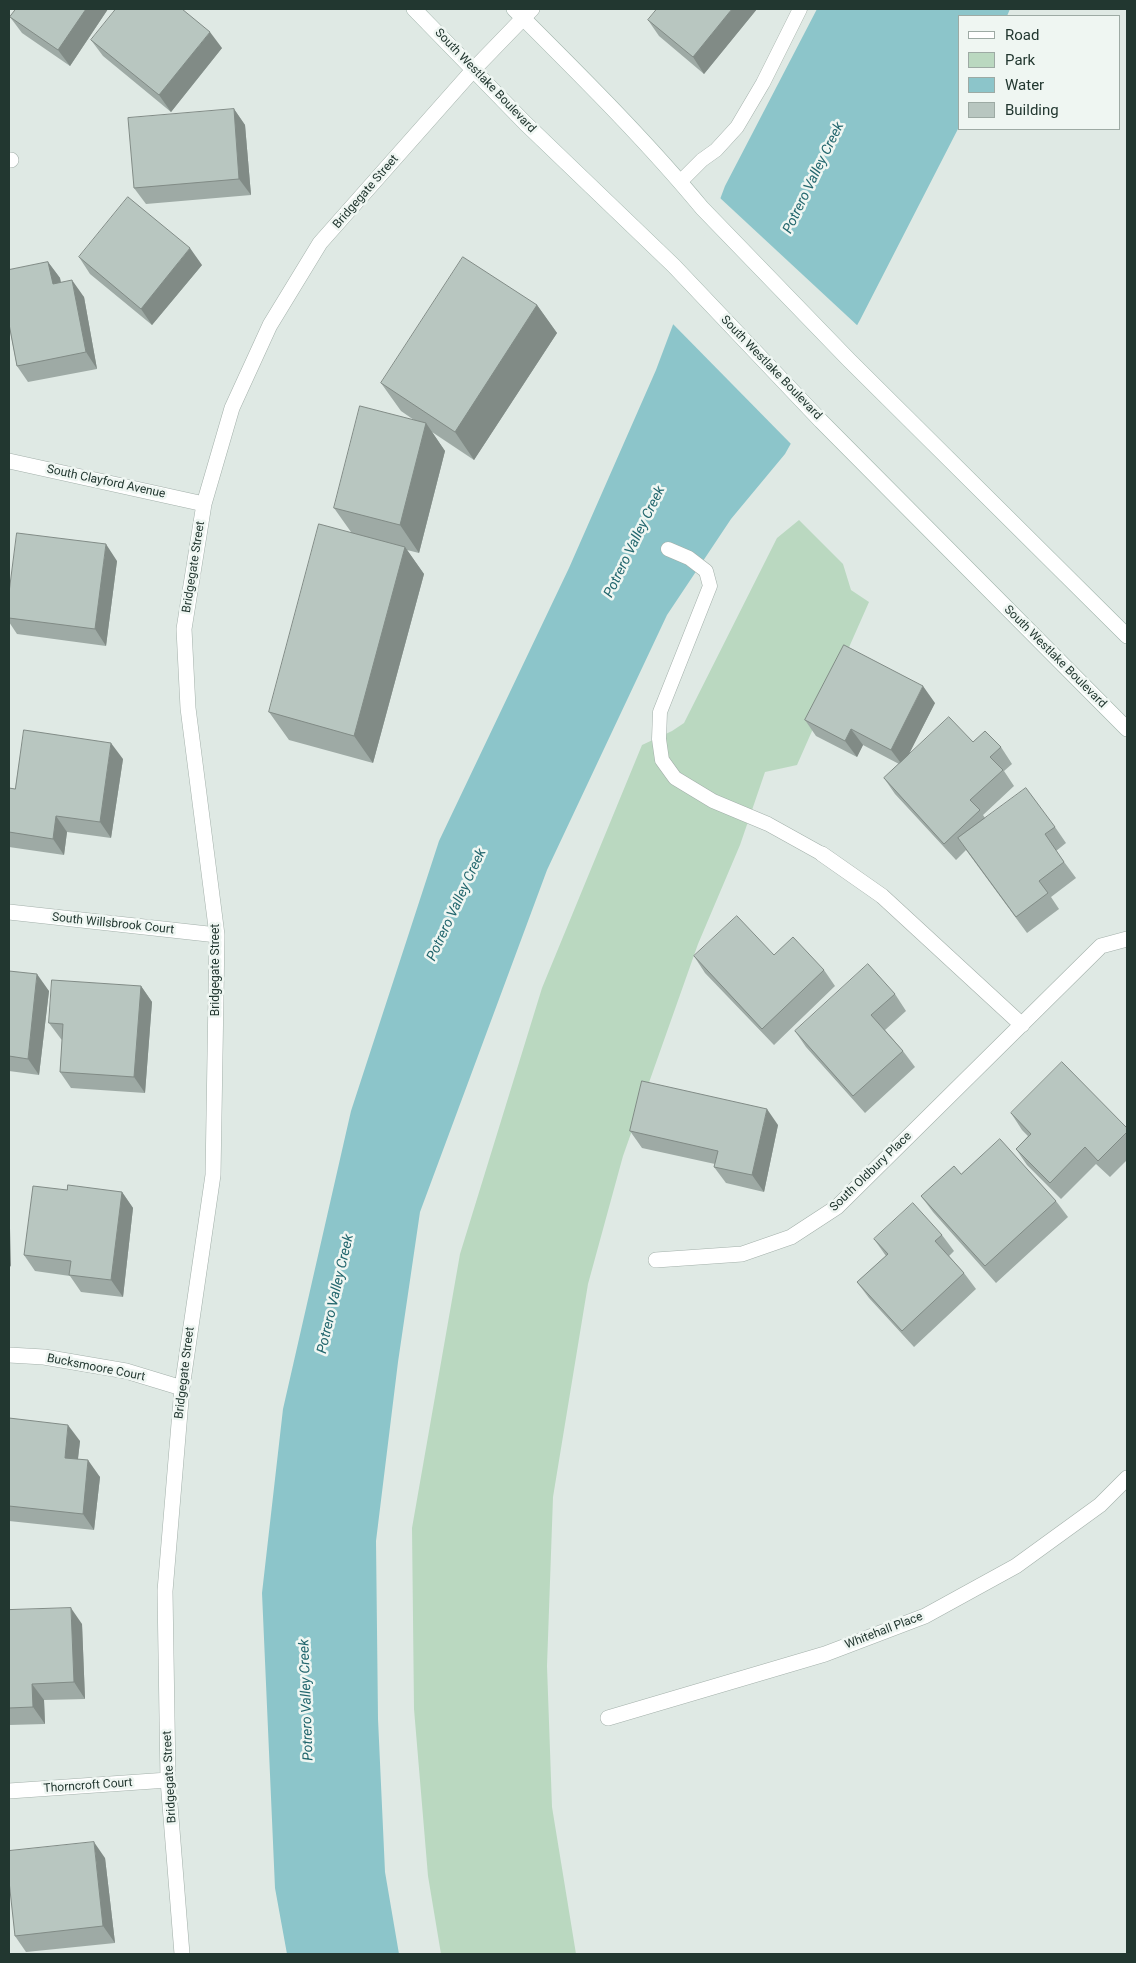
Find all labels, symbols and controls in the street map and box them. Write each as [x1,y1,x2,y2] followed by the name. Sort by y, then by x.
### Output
[958,15,1121,130] legend
[432,26,538,136] street label: South Westlake Boulevard
[1005,26,1039,44] text: Road
[1005,51,1035,69] text: Park
[1005,76,1044,94] text: Water
[1005,101,1059,119] text: Building
[780,120,848,236] water label: Potrero Valley Creek
[330,152,402,232] street label: Bridgegate Street
[718,313,824,423] street label: South Westlake Boulevard
[45,462,167,502] street label: South Clayford Avenue
[601,484,669,600] water label: Potrero Valley Creek
[180,520,208,614] street label: Bridgegate Street
[1001,603,1109,711] street label: South Westlake Boulevard
[424,846,490,964] water label: Potrero Valley Creek
[51,910,175,938] street label: South Willsbrook Court
[209,924,223,1016] street label: Bridgegate Street
[827,1129,915,1215] street label: South Oldbury Place
[314,1233,358,1355] water label: Potrero Valley Creek
[172,1326,198,1420] street label: Bridgegate Street
[46,1351,146,1385] street label: Bucksmoore Court
[843,1610,925,1652] street label: Whitehall Place
[296,1639,318,1761] water label: Potrero Valley Creek
[160,1730,180,1824] street label: Bridgegate Street
[43,1776,133,1796] street label: Thorncroft Court

